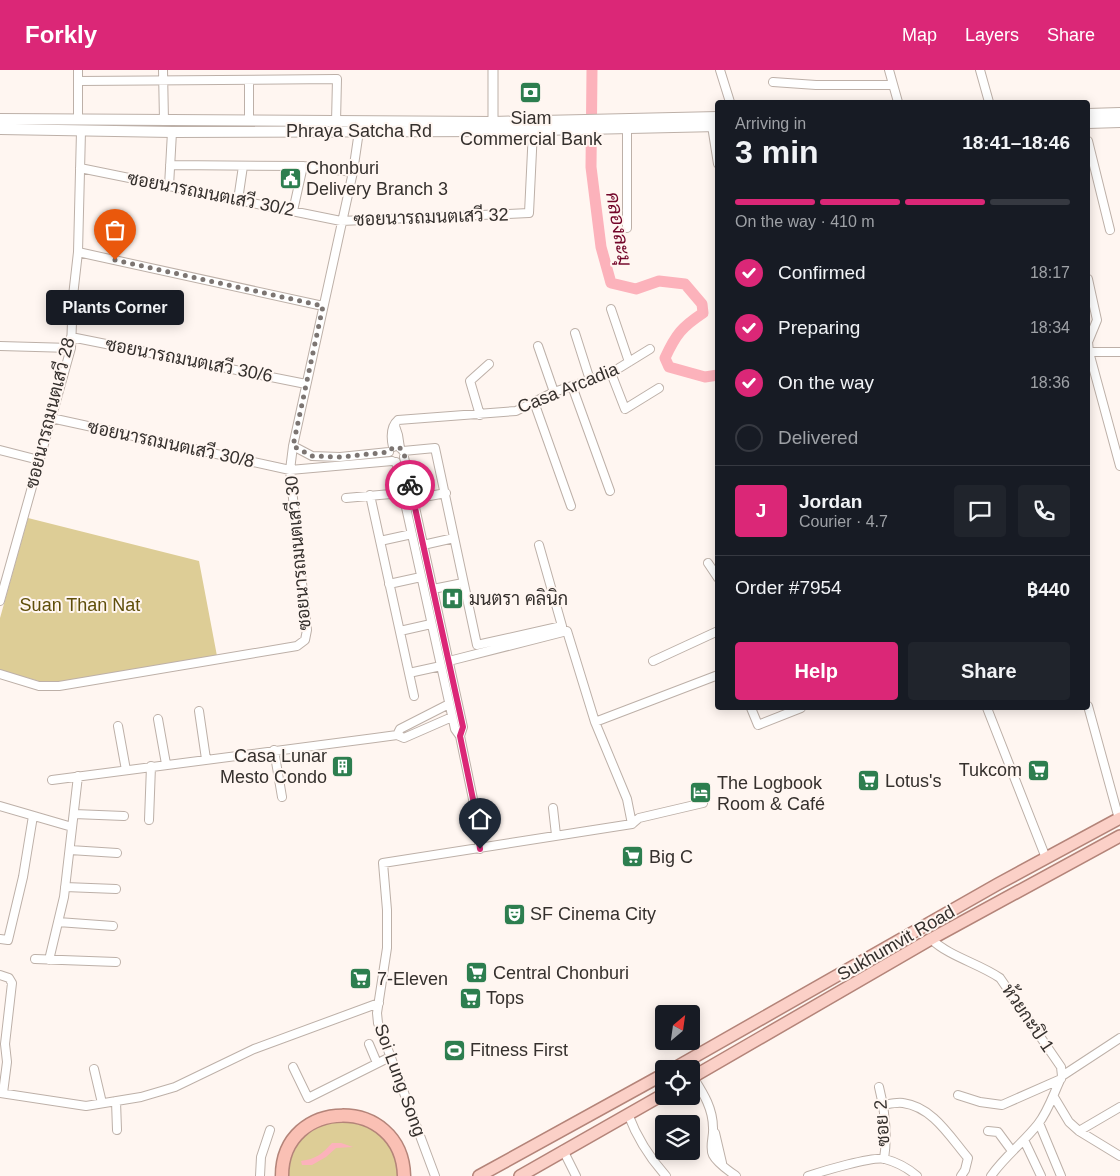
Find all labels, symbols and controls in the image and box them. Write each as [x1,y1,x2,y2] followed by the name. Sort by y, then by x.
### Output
[25,21,97,48] text: Forkly
[902,25,937,45] text: Map
[965,25,1019,45] text: Layers
[1047,25,1095,45] text: Share
[519,81,543,105] bank icon: Siam Commercial Bank
[460,108,603,149] place label: Siam Commercial Bank
[735,115,806,132] text: Arriving in
[286,121,432,141] street label: Phraya Satcha Rd
[962,132,1070,153] text: 18:41–18:46
[735,134,819,170] text: 3 min
[306,158,448,199] place label: Chonburi Delivery Branch 3
[126,165,297,220] street label: ซอยนารถมนตเสวี 30/2
[278,166,302,190] public building icon: Chonburi Delivery Branch 3
[600,190,636,268] water label: คลองละมุ
[353,201,509,230] street label: ซอยนารถมนตเสวี 32
[94,209,136,260] pin
[735,213,875,230] text: On the way · 410 m
[101,216,129,244] icon: bag
[735,259,763,287] icon: check
[778,262,866,283] text: Confirmed
[1030,264,1070,281] text: 18:17
[46,290,184,325] callout: Plants Corner
[63,299,167,316] text: Plants Corner
[735,314,763,342] icon: check
[778,317,860,338] text: Preparing
[1030,319,1070,336] text: 18:34
[104,331,275,386] street label: ซอยนารถมนตเสวี 30/6
[19,335,78,491] street label: ซอยนารถมนตเสวี 28
[515,358,622,417] street label: Casa Arcadia
[735,369,763,397] icon: check
[778,372,874,393] text: On the way
[1030,374,1070,391] text: 18:36
[86,414,257,471] street label: ซอยนารถมนตเสวี 30/8
[778,427,858,448] text: Delivered
[385,460,435,510] courier
[396,471,424,499] icon: bike
[278,475,315,631] street label: ซอยนารถมนตเสวี 30
[954,485,1006,537] button: chat
[1018,485,1070,537] button: phone
[799,491,862,512] text: Jordan
[756,500,766,521] text: J
[799,513,888,530] text: Courier · 4.7
[735,577,842,598] text: Order #7954
[1027,579,1070,600] text: ฿440
[441,587,465,611] hospital icon: มนตรา คลินิก
[469,588,568,609] place label: มนตรา คลินิก
[20,595,140,615] park label: Suan Than Nat
[735,642,898,700] button: Help
[908,642,1070,700] button: Share
[220,746,327,787] place label: Casa Lunar Mesto Condo
[331,754,355,778] building icon: Casa Lunar Mesto Condo
[1026,758,1050,782] supermarket icon: Tukcom
[959,760,1022,780] place label: Tukcom
[857,769,881,793] supermarket icon: Lotus's
[885,771,941,791] place label: Lotus's
[717,773,825,814] place label: The Logbook Room & Café
[689,781,713,805] hotel icon: The Logbook Room & Café
[459,798,501,849] pin
[466,805,494,833] icon: home
[621,845,645,869] supermarket icon: Big C
[649,847,693,867] place label: Big C
[834,901,958,985] street label: Sukhumvit Road
[502,902,526,926] theatre icon: SF Cinema City
[530,904,656,924] place label: SF Cinema City
[465,961,489,985] supermarket icon: Central Chonburi
[493,963,629,983] place label: Central Chonburi
[349,967,373,991] supermarket icon: 7-Eleven
[377,969,448,989] place label: 7-Eleven
[998,979,1060,1056] street label: ห้วยกะปิ 1
[458,986,482,1010] supermarket icon: Tops
[486,988,524,1008] place label: Tops
[655,1005,700,1050] north arrow
[655,1005,700,1160] map controls
[370,1021,430,1139] street label: Soi Lung Song
[442,1038,466,1062] sports icon: Fitness First
[470,1040,568,1060] place label: Fitness First
[655,1060,700,1105] button: locate
[870,1099,894,1147] street label: ซอย 2
[655,1115,700,1160] button: layers

